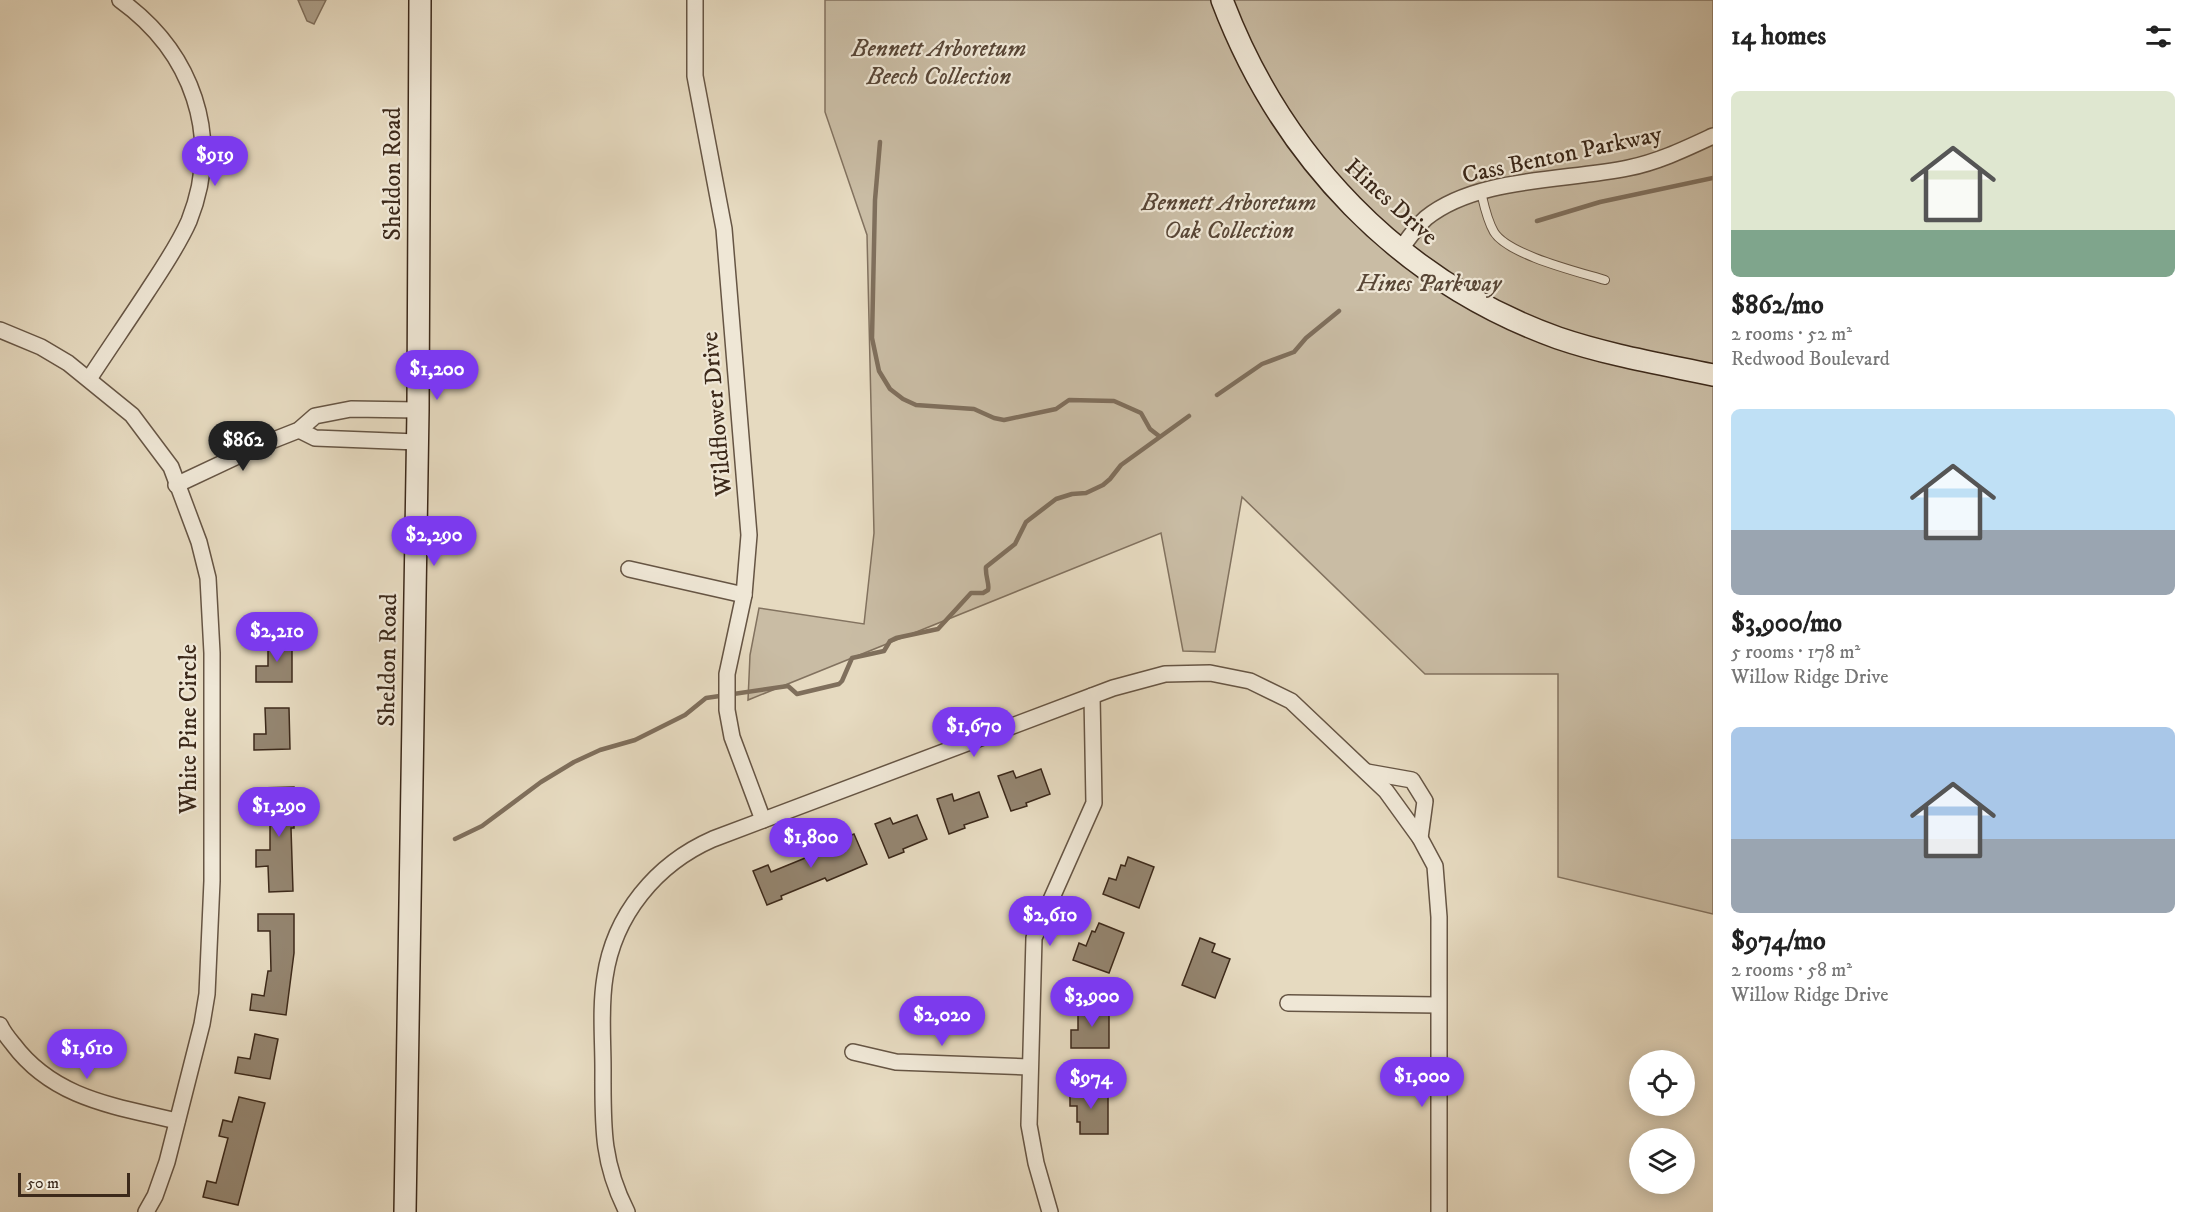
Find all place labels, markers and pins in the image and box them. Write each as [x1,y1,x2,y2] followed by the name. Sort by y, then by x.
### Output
[179,136,251,187] pin: $919
[388,350,486,401] pin: $1,200
[207,421,279,472] pin: $862
[385,516,483,567] pin: $2,290
[228,612,326,663] pin: $2,210
[925,707,1023,758] pin: $1,670
[230,787,328,838] pin: $1,290
[762,818,860,869] pin: $1,800
[1001,896,1099,947] pin: $2,610
[1043,977,1141,1028] pin: $3,900
[893,996,991,1047] pin: $2,020
[38,1029,136,1080] pin: $1,610
[1373,1057,1471,1108] pin: $1,000
[1055,1059,1127,1110] pin: $974

